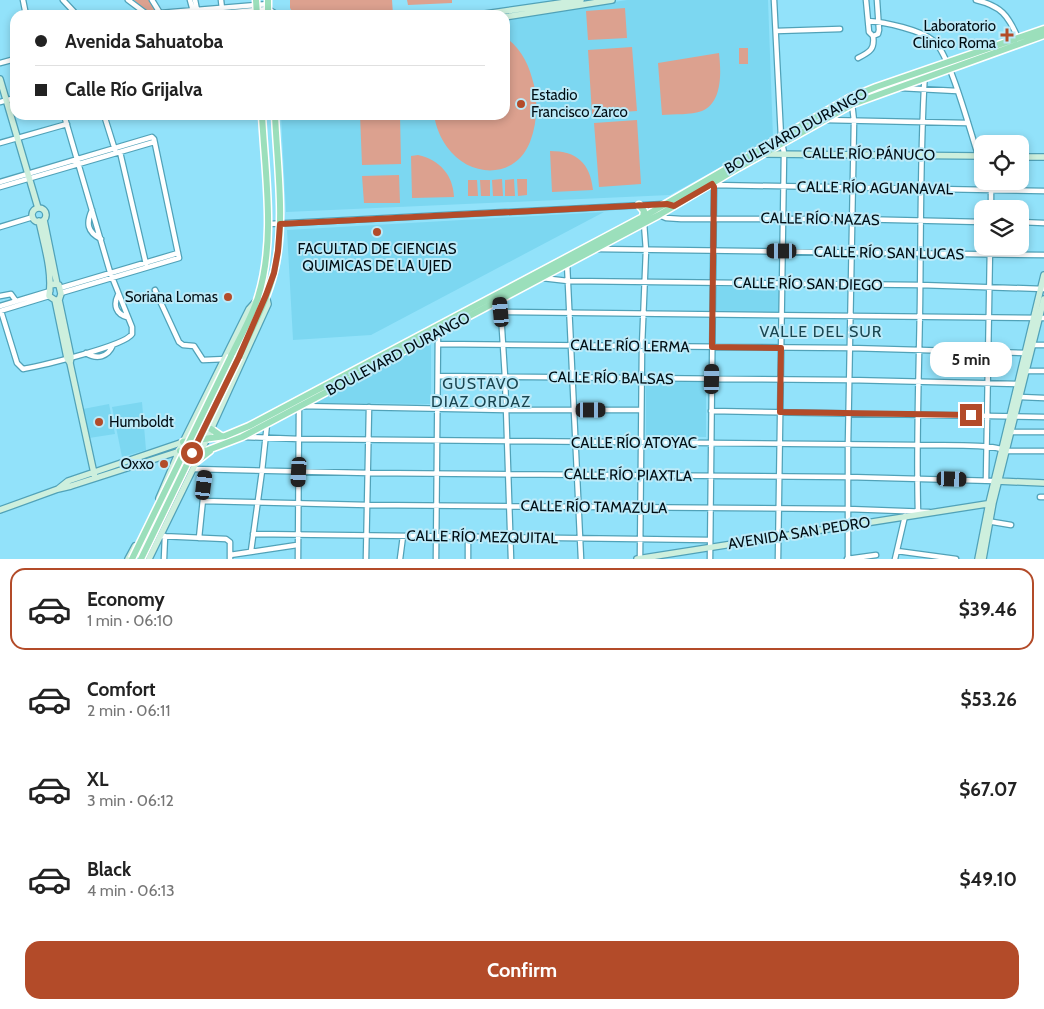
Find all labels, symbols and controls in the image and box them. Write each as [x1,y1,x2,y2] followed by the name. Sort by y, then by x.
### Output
[913,17,997,52] place label: Laboratorio Clinico Roma
[1000,28,1014,42] marker: Laboratorio Clinico Roma
[65,30,223,53] text: Avenida Sahuatoba
[65,78,202,101] text: Calle Río Grijalva
[721,84,871,178] street label: BOULEVARD DURANGO
[531,86,628,121] place label: Estadio Francisco Zarco
[515,98,527,110] marker: Estadio Francisco Zarco
[974,135,1029,255] map controls
[974,135,1029,190] button: locate
[803,143,935,164] street label: CALLE RÍO PÁNUCO
[797,177,954,198] street label: CALLE RÍO AGUANAVAL
[974,200,1029,255] button: layers
[760,208,880,229] street label: CALLE RÍO NAZAS
[371,226,383,238] marker: FACULTAD DE CIENCIAS QUIMICAS DE LA UJED
[297,240,457,275] place label: FACULTAD DE CIENCIAS QUIMICAS DE LA UJED
[814,242,965,263] street label: CALLE RÍO SAN LUCAS
[767,244,797,259] car
[733,273,883,294] street label: CALLE RÍO SAN DIEGO
[125,288,218,306] place label: Soriana Lomas
[222,291,234,303] marker: Soriana Lomas
[492,296,509,328] car
[323,308,473,400] street label: BOULEVARD DURANGO
[759,322,883,341] district label: VALLE DEL SUR
[570,335,691,356] street label: CALLE RÍO LERMA
[930,342,1012,378] callout: 5 min
[952,350,990,369] text: 5 min
[704,364,719,394] car
[548,367,674,388] street label: CALLE RÍO BALSAS
[431,374,531,411] district label: GUSTAVO DIAZ ORDAZ
[576,403,606,418] car
[960,404,982,426] route end
[109,413,174,431] place label: Humboldt
[93,416,105,428] marker: Humboldt
[571,433,697,452] street label: CALLE RÍO ATOYAC
[181,442,203,464] route start
[120,455,154,473] place label: Oxxo
[290,457,307,487] car
[158,458,170,470] marker: Oxxo
[564,464,693,485] street label: CALLE RÍO PIAXTLA
[194,469,213,501] car
[936,471,967,487] car
[521,496,668,517] street label: CALLE RÍO TAMAZULA
[726,513,872,553] street label: AVENIDA SAN PEDRO
[406,526,558,547] street label: CALLE RÍO MEZQUITAL
[27,587,72,632] icon: car
[87,588,165,611] text: Economy
[959,598,1017,621] text: $39.46
[87,611,173,630] text: 1 min · 06:10
[27,677,72,722] icon: car
[87,678,156,701] text: Comfort
[961,688,1017,711] text: $53.26
[87,701,170,720] text: 2 min · 06:11
[27,767,72,812] icon: car
[87,768,108,791] text: XL
[959,778,1017,801] text: $67.07
[87,791,174,810] text: 3 min · 06:12
[27,857,72,902] icon: car
[87,858,131,881] text: Black
[960,868,1017,891] text: $49.10
[87,881,175,900] text: 4 min · 06:13
[25,941,1019,999] button: Confirm

